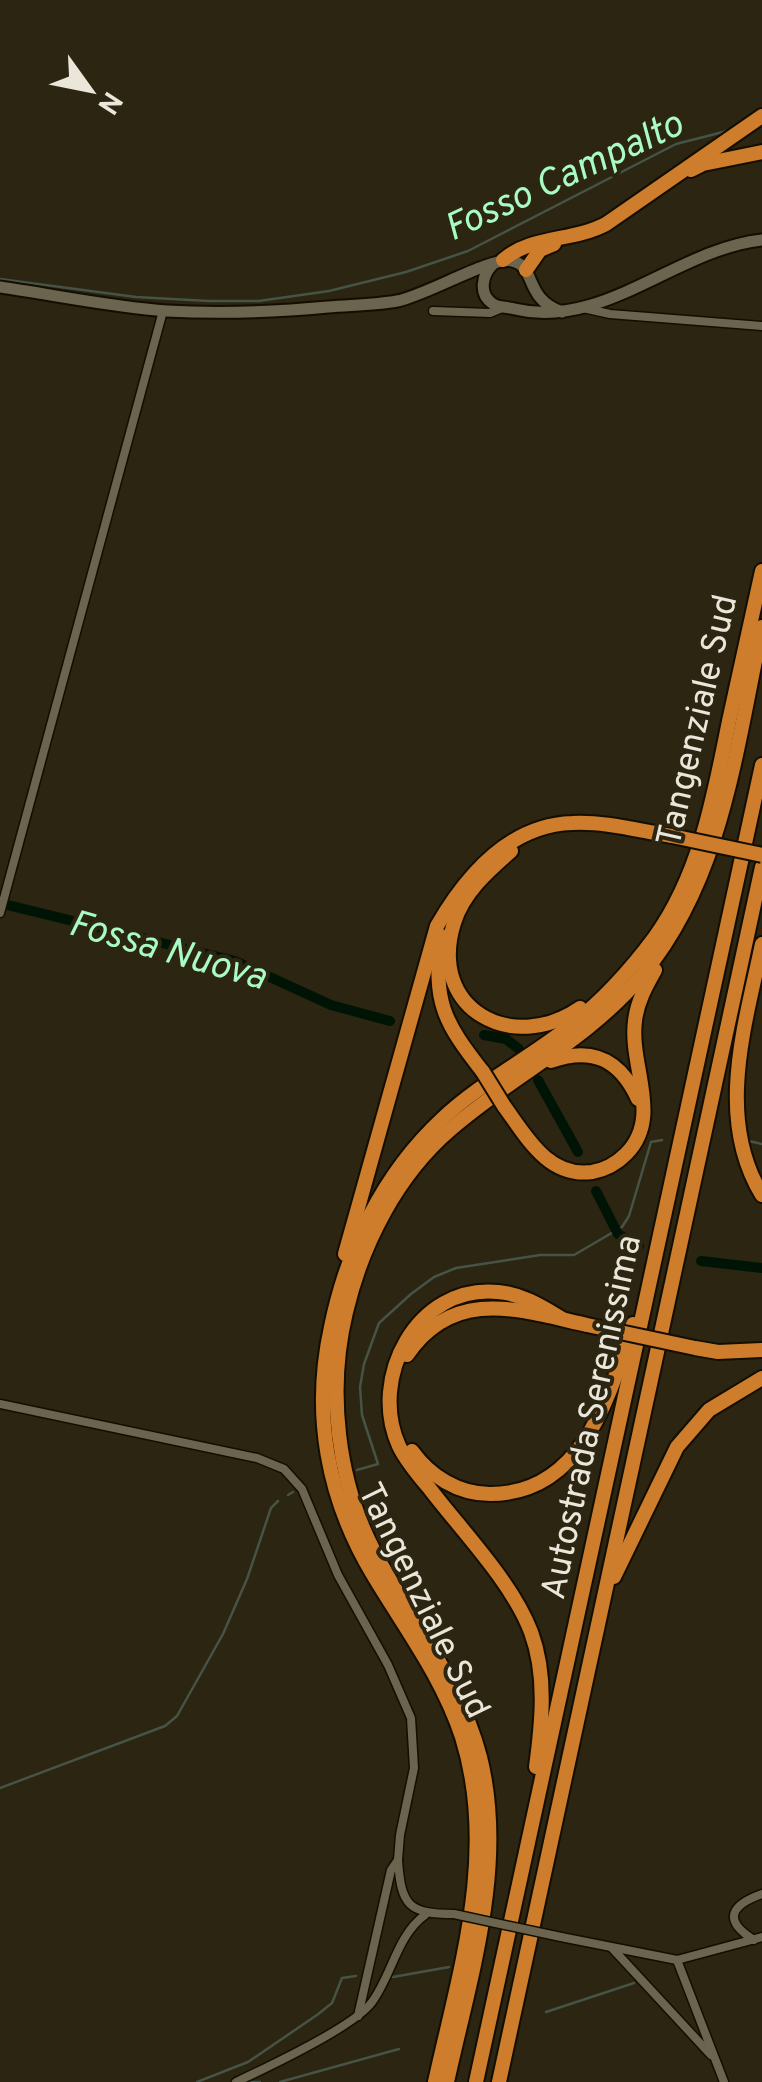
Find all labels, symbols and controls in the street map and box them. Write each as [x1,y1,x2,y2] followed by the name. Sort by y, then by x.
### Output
[40,40,140,140] north arrow
[88,84,129,120] text: N
[437,101,692,255] water label: Fosso Campalto
[649,591,749,851] street label: Tangenziale Sud
[63,901,272,1004] water label: Fossa Nuova
[533,1231,653,1604] street label: Autostrada Serenissima
[346,1476,498,1726] street label: Tangenziale Sud

